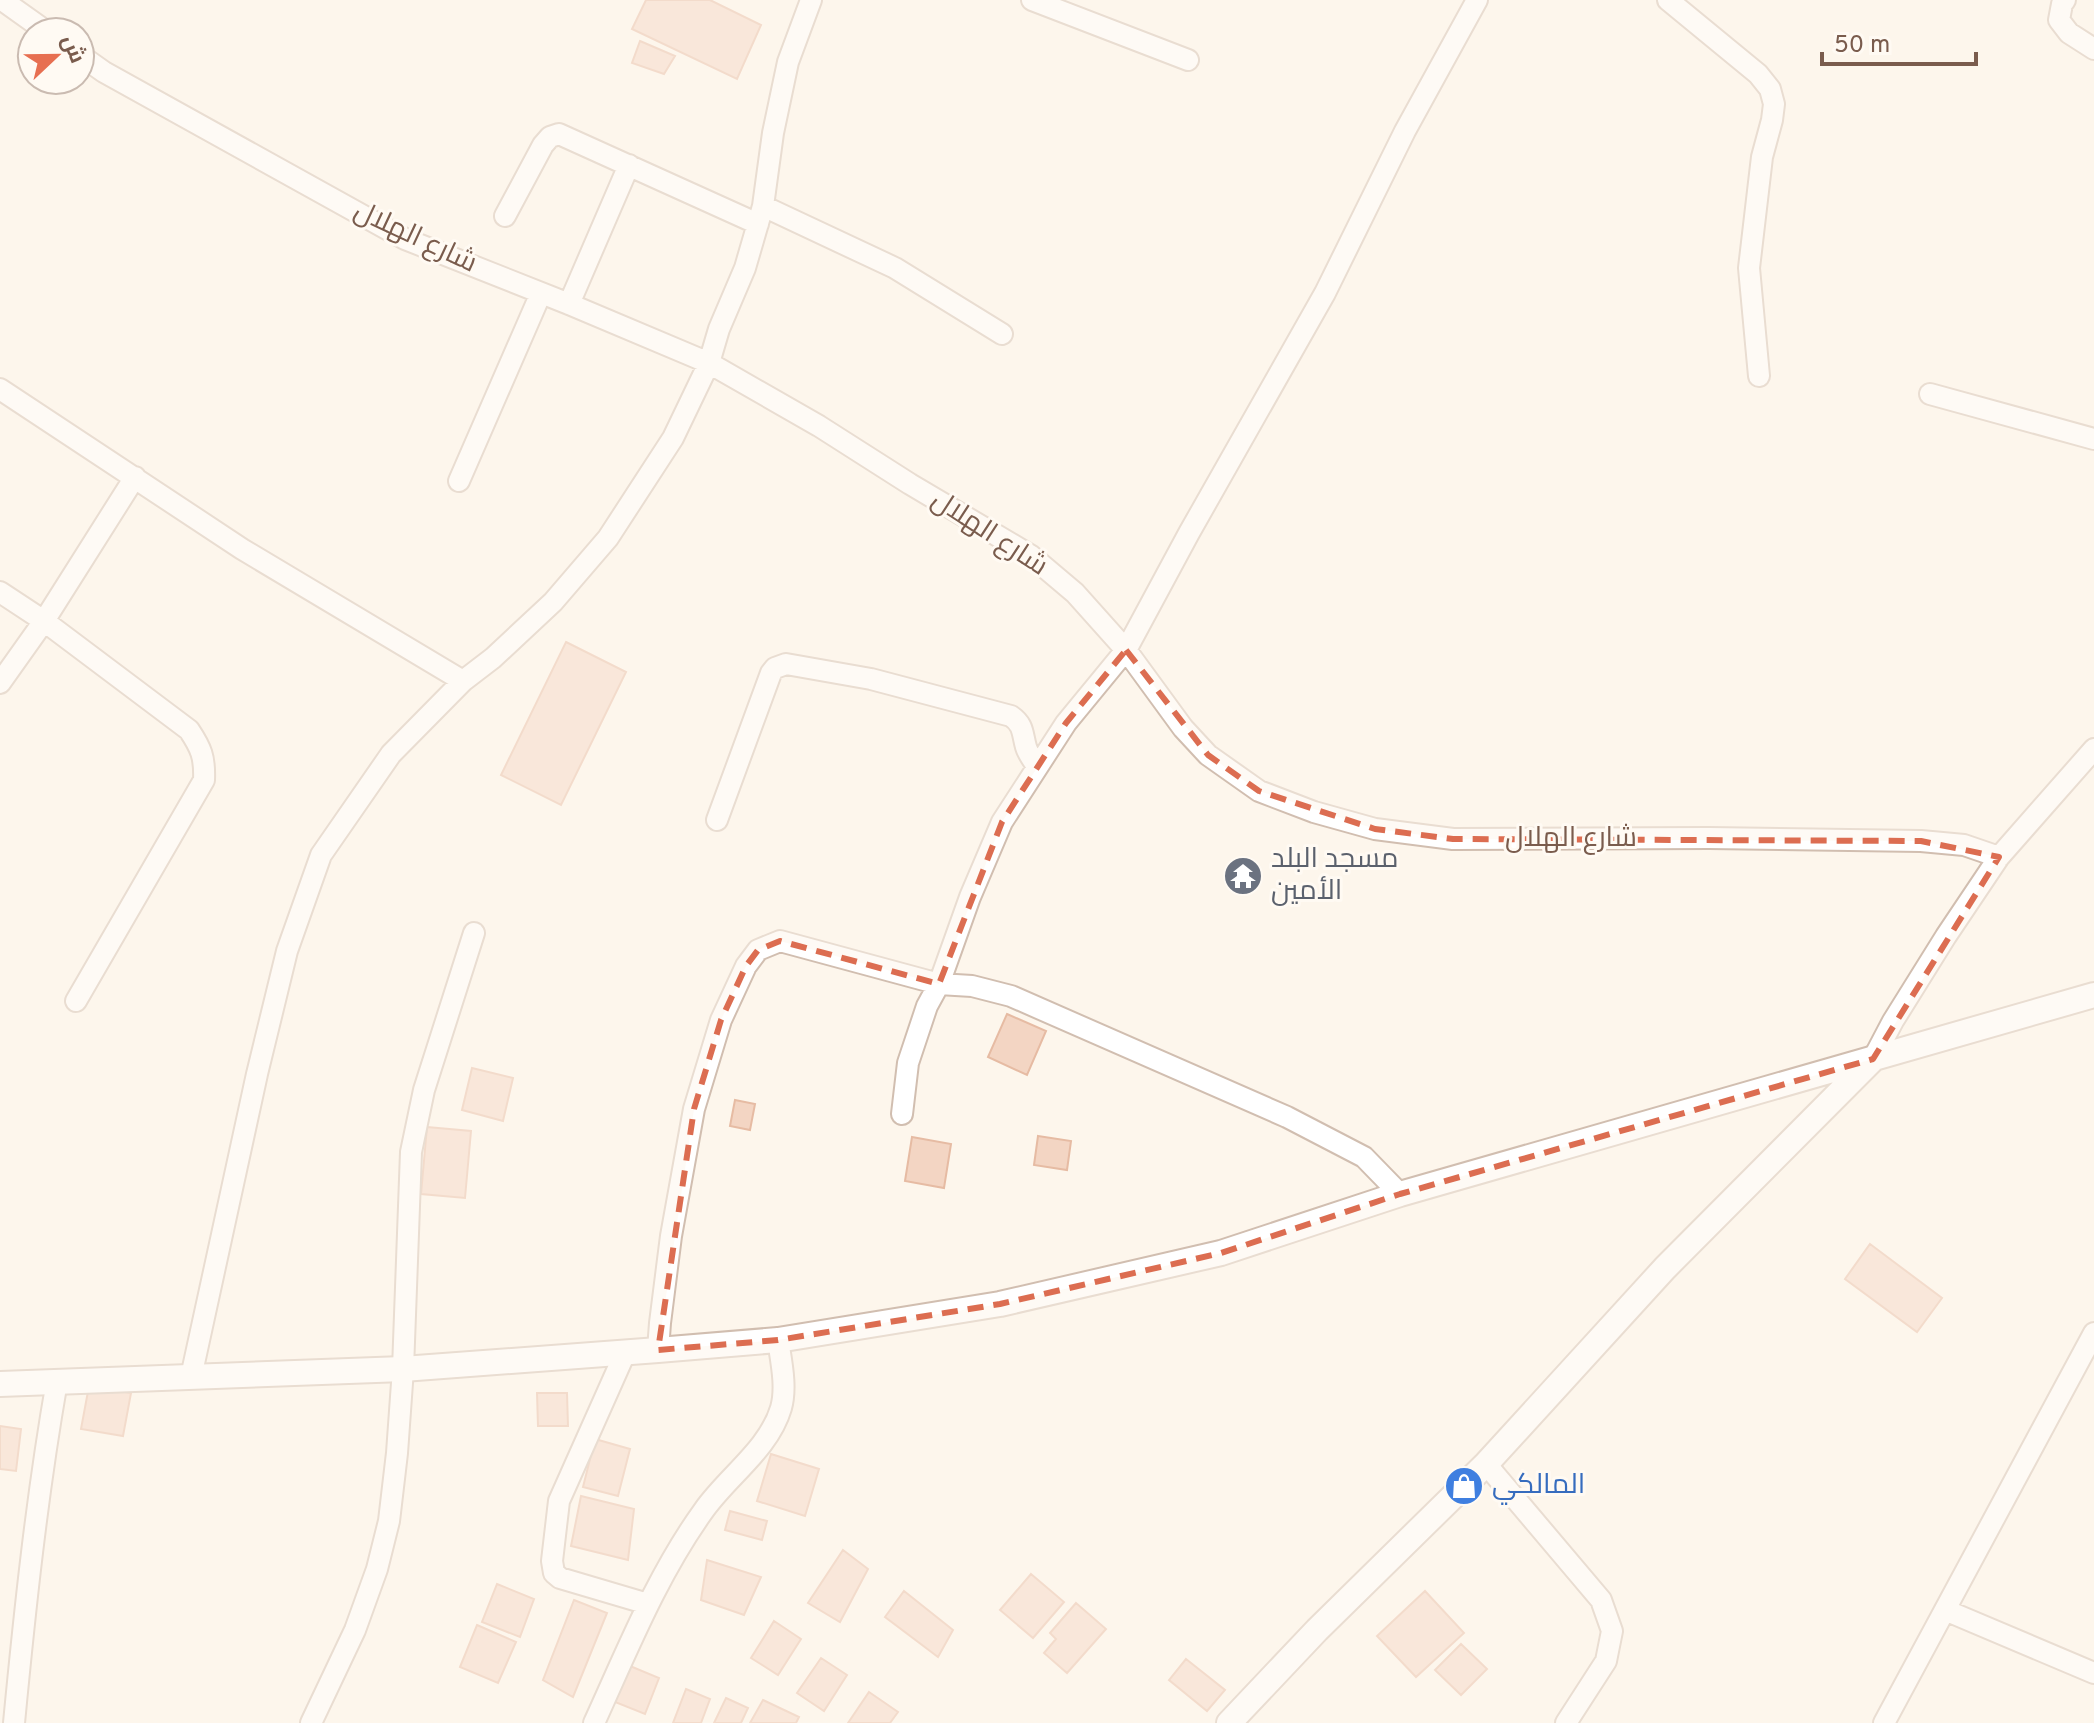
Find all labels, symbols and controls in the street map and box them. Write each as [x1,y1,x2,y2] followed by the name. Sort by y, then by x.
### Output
[16,16,96,96] north arrow
[1822,16,1976,66] scale bar
[54,31,90,68] text: ش
[1834,31,1890,61] text: 50 m
[348,194,482,282] street label: شارع الهلال
[924,483,1054,585] street label: شارع الهلال
[1505,821,1637,857] street label: شارع الهلال
[1271,842,1399,910] place label: مسجد البلد الأمين
[1222,855,1264,897] temple icon: مسجد البلد الأمين
[1443,1465,1485,1507] shop icon: المالكي
[1492,1468,1585,1505] place label: المالكي

